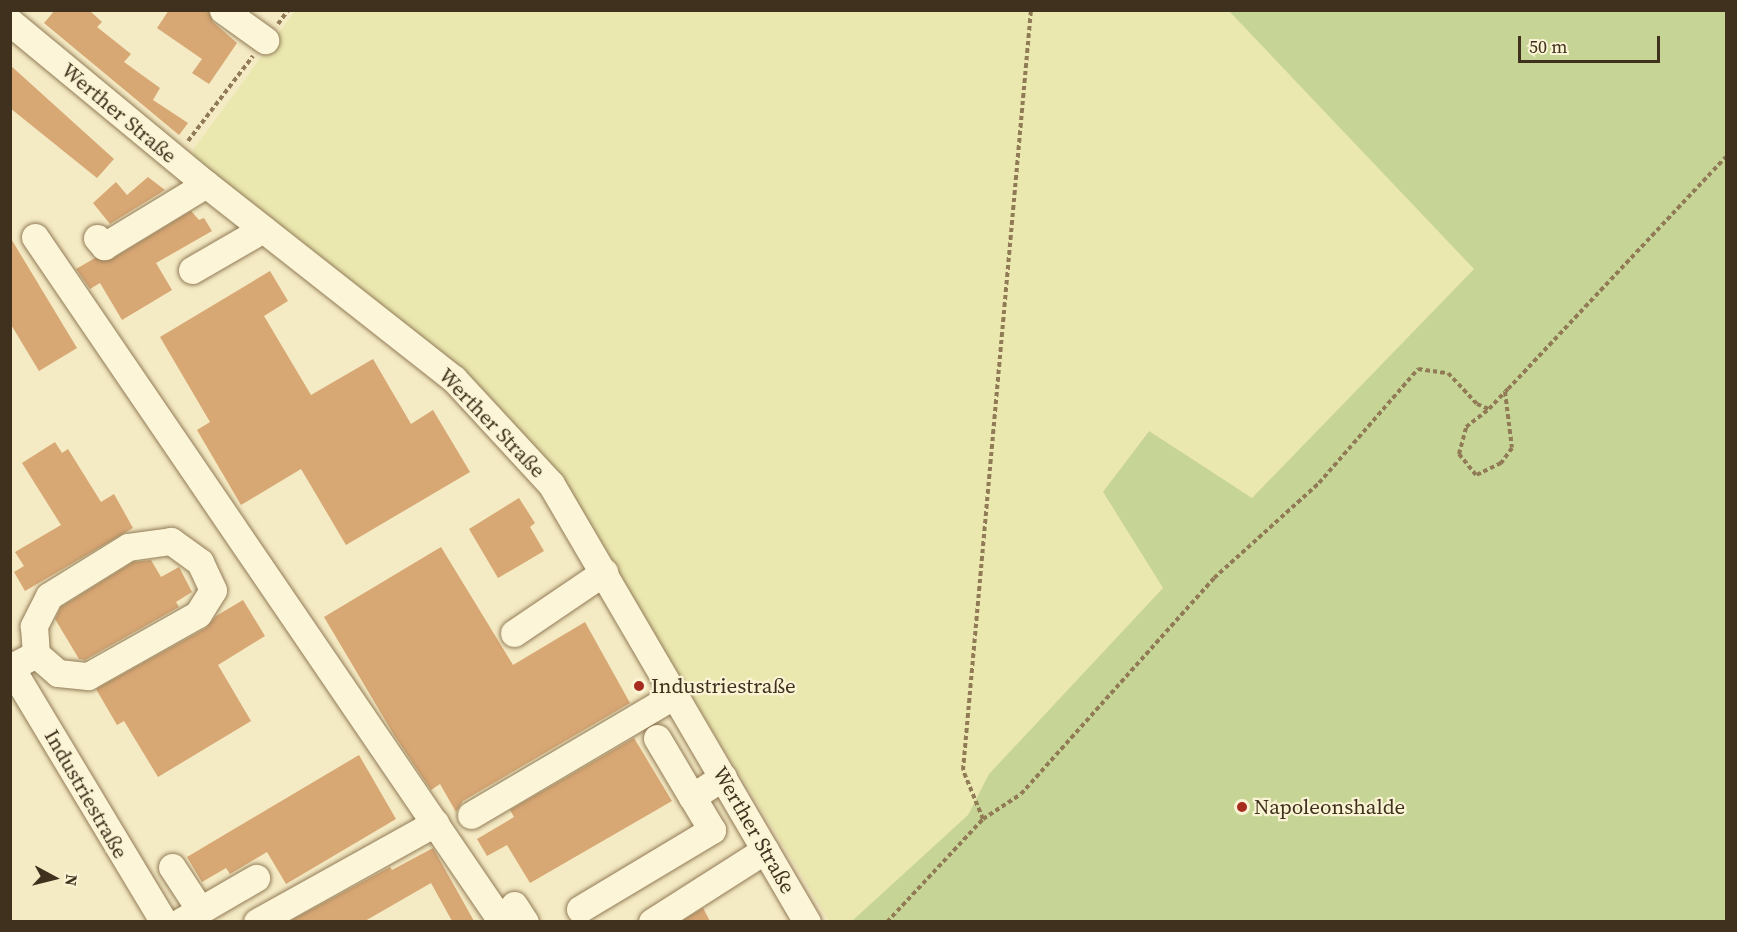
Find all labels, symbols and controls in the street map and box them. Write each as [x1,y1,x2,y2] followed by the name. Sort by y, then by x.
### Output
[1521,24,1664,62] scale bar
[1529,34,1567,59] text: 50 m
[56,58,182,168] street label: Werther Straße
[433,363,551,483] street label: Werther Straße
[651,673,796,699] place label: Industriestraße
[632,679,646,693] marker: Industriestraße
[39,725,133,863] street label: Industriestraße
[707,762,801,898] street label: Werther Straße
[1254,794,1405,820] place label: Napoleonshalde
[1235,800,1249,814] marker: Napoleonshalde
[24,848,84,908] north arrow
[60,873,83,887] text: N

